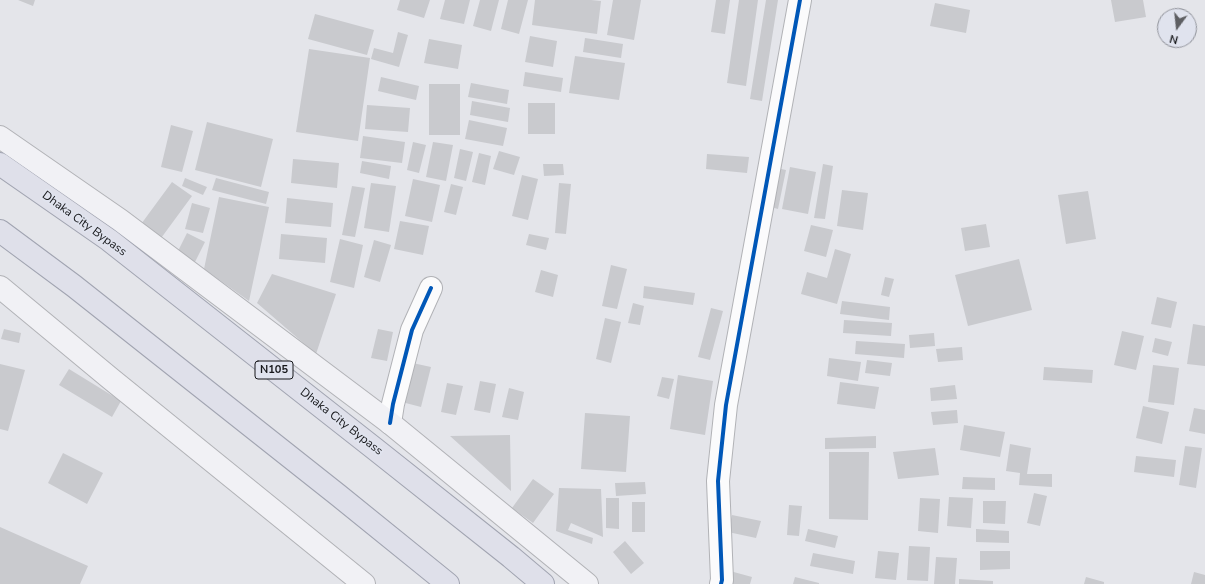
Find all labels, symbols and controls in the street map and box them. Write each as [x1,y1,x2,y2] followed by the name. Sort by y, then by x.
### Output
[1157,8,1197,48] north arrow
[1168,31,1180,47] text: N
[39,188,129,260] street label: Dhaka City Bypass
[255,361,293,379] road number: N105
[297,385,385,459] street label: Dhaka City Bypass

